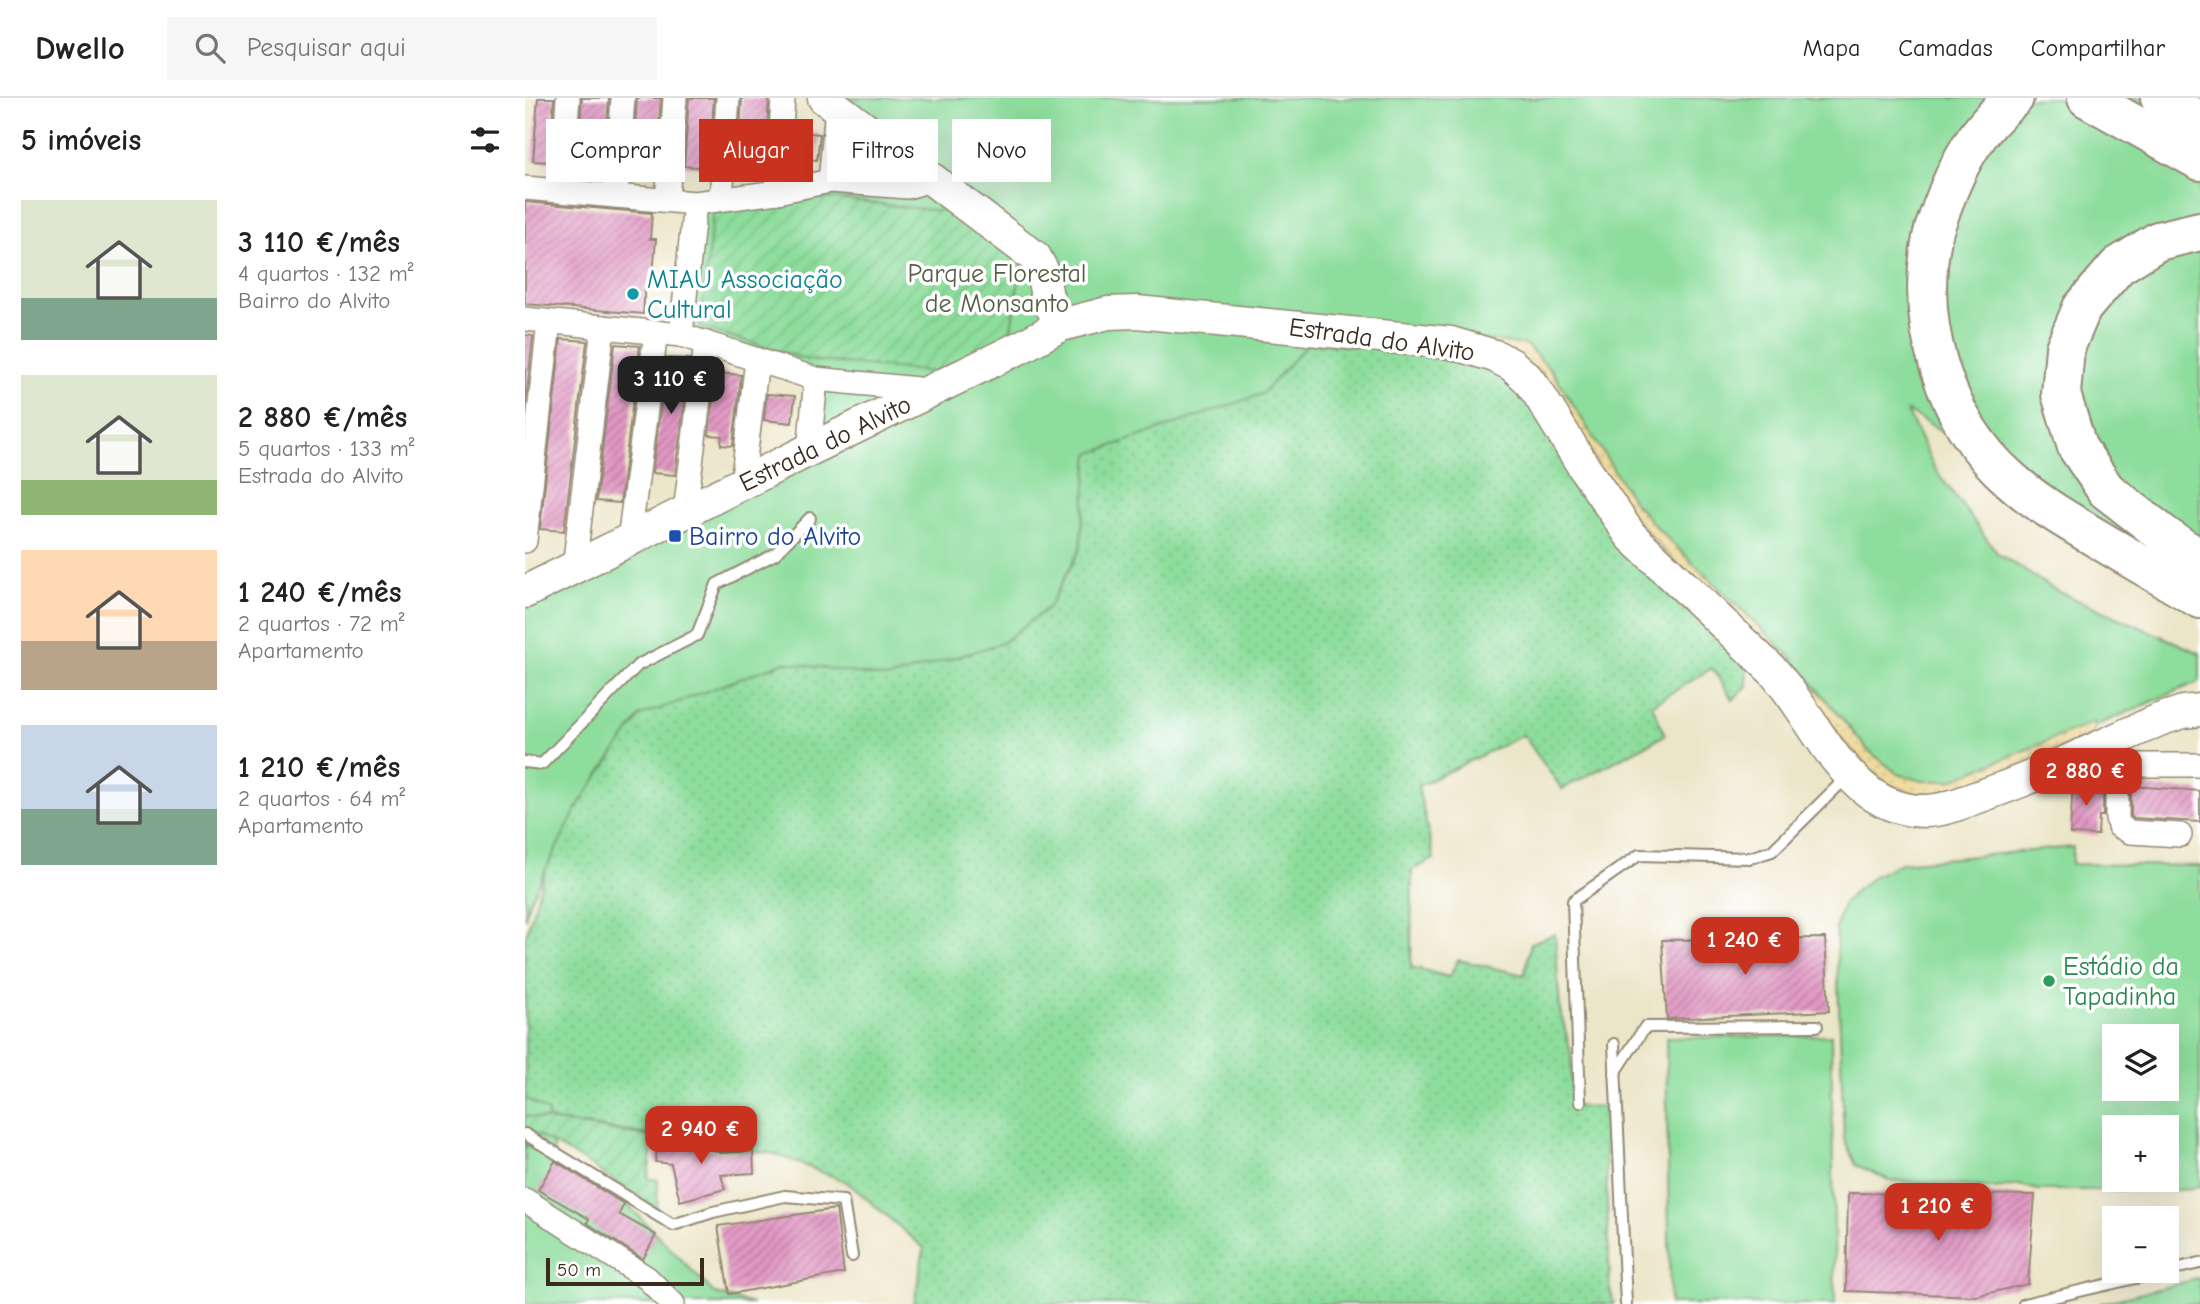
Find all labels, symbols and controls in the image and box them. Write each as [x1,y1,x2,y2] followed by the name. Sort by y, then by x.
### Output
[167,17,657,80] search box
[35,29,125,67] text: Dwello
[191,29,229,67] icon: search
[247,33,406,63] text: Pesquisar aqui
[1803,34,1860,62] text: Mapa
[1898,34,1993,62] text: Camadas
[2031,34,2165,62] text: Compartilhar
[546,119,685,182] chip: Comprar
[699,119,813,182] chip: Alugar
[827,119,938,182] chip: Filtros
[952,119,1051,182] chip: Novo
[466,121,504,159] icon: filters
[21,123,141,158] text: 5 imóveis
[238,225,400,260] text: 3 110 €/mês
[77,228,161,312] icon: home
[907,259,1087,319] park label: Parque Florestal de Monsanto
[238,260,414,287] text: 4 quartos · 132 m²
[647,265,843,325] place label: MIAU Associação Cultural
[625,286,641,302] marker: MIAU Associação Cultural
[238,287,390,314] text: Bairro do Alvito
[1287,312,1477,368] street label: Estrada do Alvito
[606,356,736,416] pin: 3 110 €
[634,365,708,392] text: 3 110 €
[735,389,916,498] street label: Estrada do Alvito
[238,400,407,435] text: 2 880 €/mês
[77,403,161,487] icon: home
[238,435,414,462] text: 5 quartos · 133 m²
[238,462,404,489] text: Estrada do Alvito
[689,522,861,552] place label: Bairro do Alvito
[667,528,683,544] marker: Bairro do Alvito
[238,575,402,610] text: 1 240 €/mês
[77,578,161,662] icon: home
[238,610,405,637] text: 2 quartos · 72 m²
[238,637,364,664] text: Apartamento
[2021,748,2151,808] pin: 2 880 €
[238,750,400,785] text: 1 210 €/mês
[77,753,161,837] icon: home
[2046,757,2126,784] text: 2 880 €
[238,785,405,812] text: 2 quartos · 64 m²
[238,812,364,839] text: Apartamento
[1680,918,1810,977] pin: 1 240 €
[1707,926,1783,953] text: 1 240 €
[2063,952,2179,1012] place label: Estádio da Tapadinha
[2041,973,2057,989] marker: Estádio da Tapadinha
[2102,1024,2179,1283] map controls
[2102,1024,2179,1101] button: layers
[636,1107,766,1166] pin: 2 940 €
[661,1115,741,1142] text: 2 940 €
[2102,1115,2179,1192] button: +
[1873,1184,2003,1243] pin: 1 210 €
[1901,1192,1975,1219] text: 1 210 €
[2102,1206,2179,1283] button: −
[546,1255,703,1287] scale bar
[557,1259,601,1281] text: 50 m

